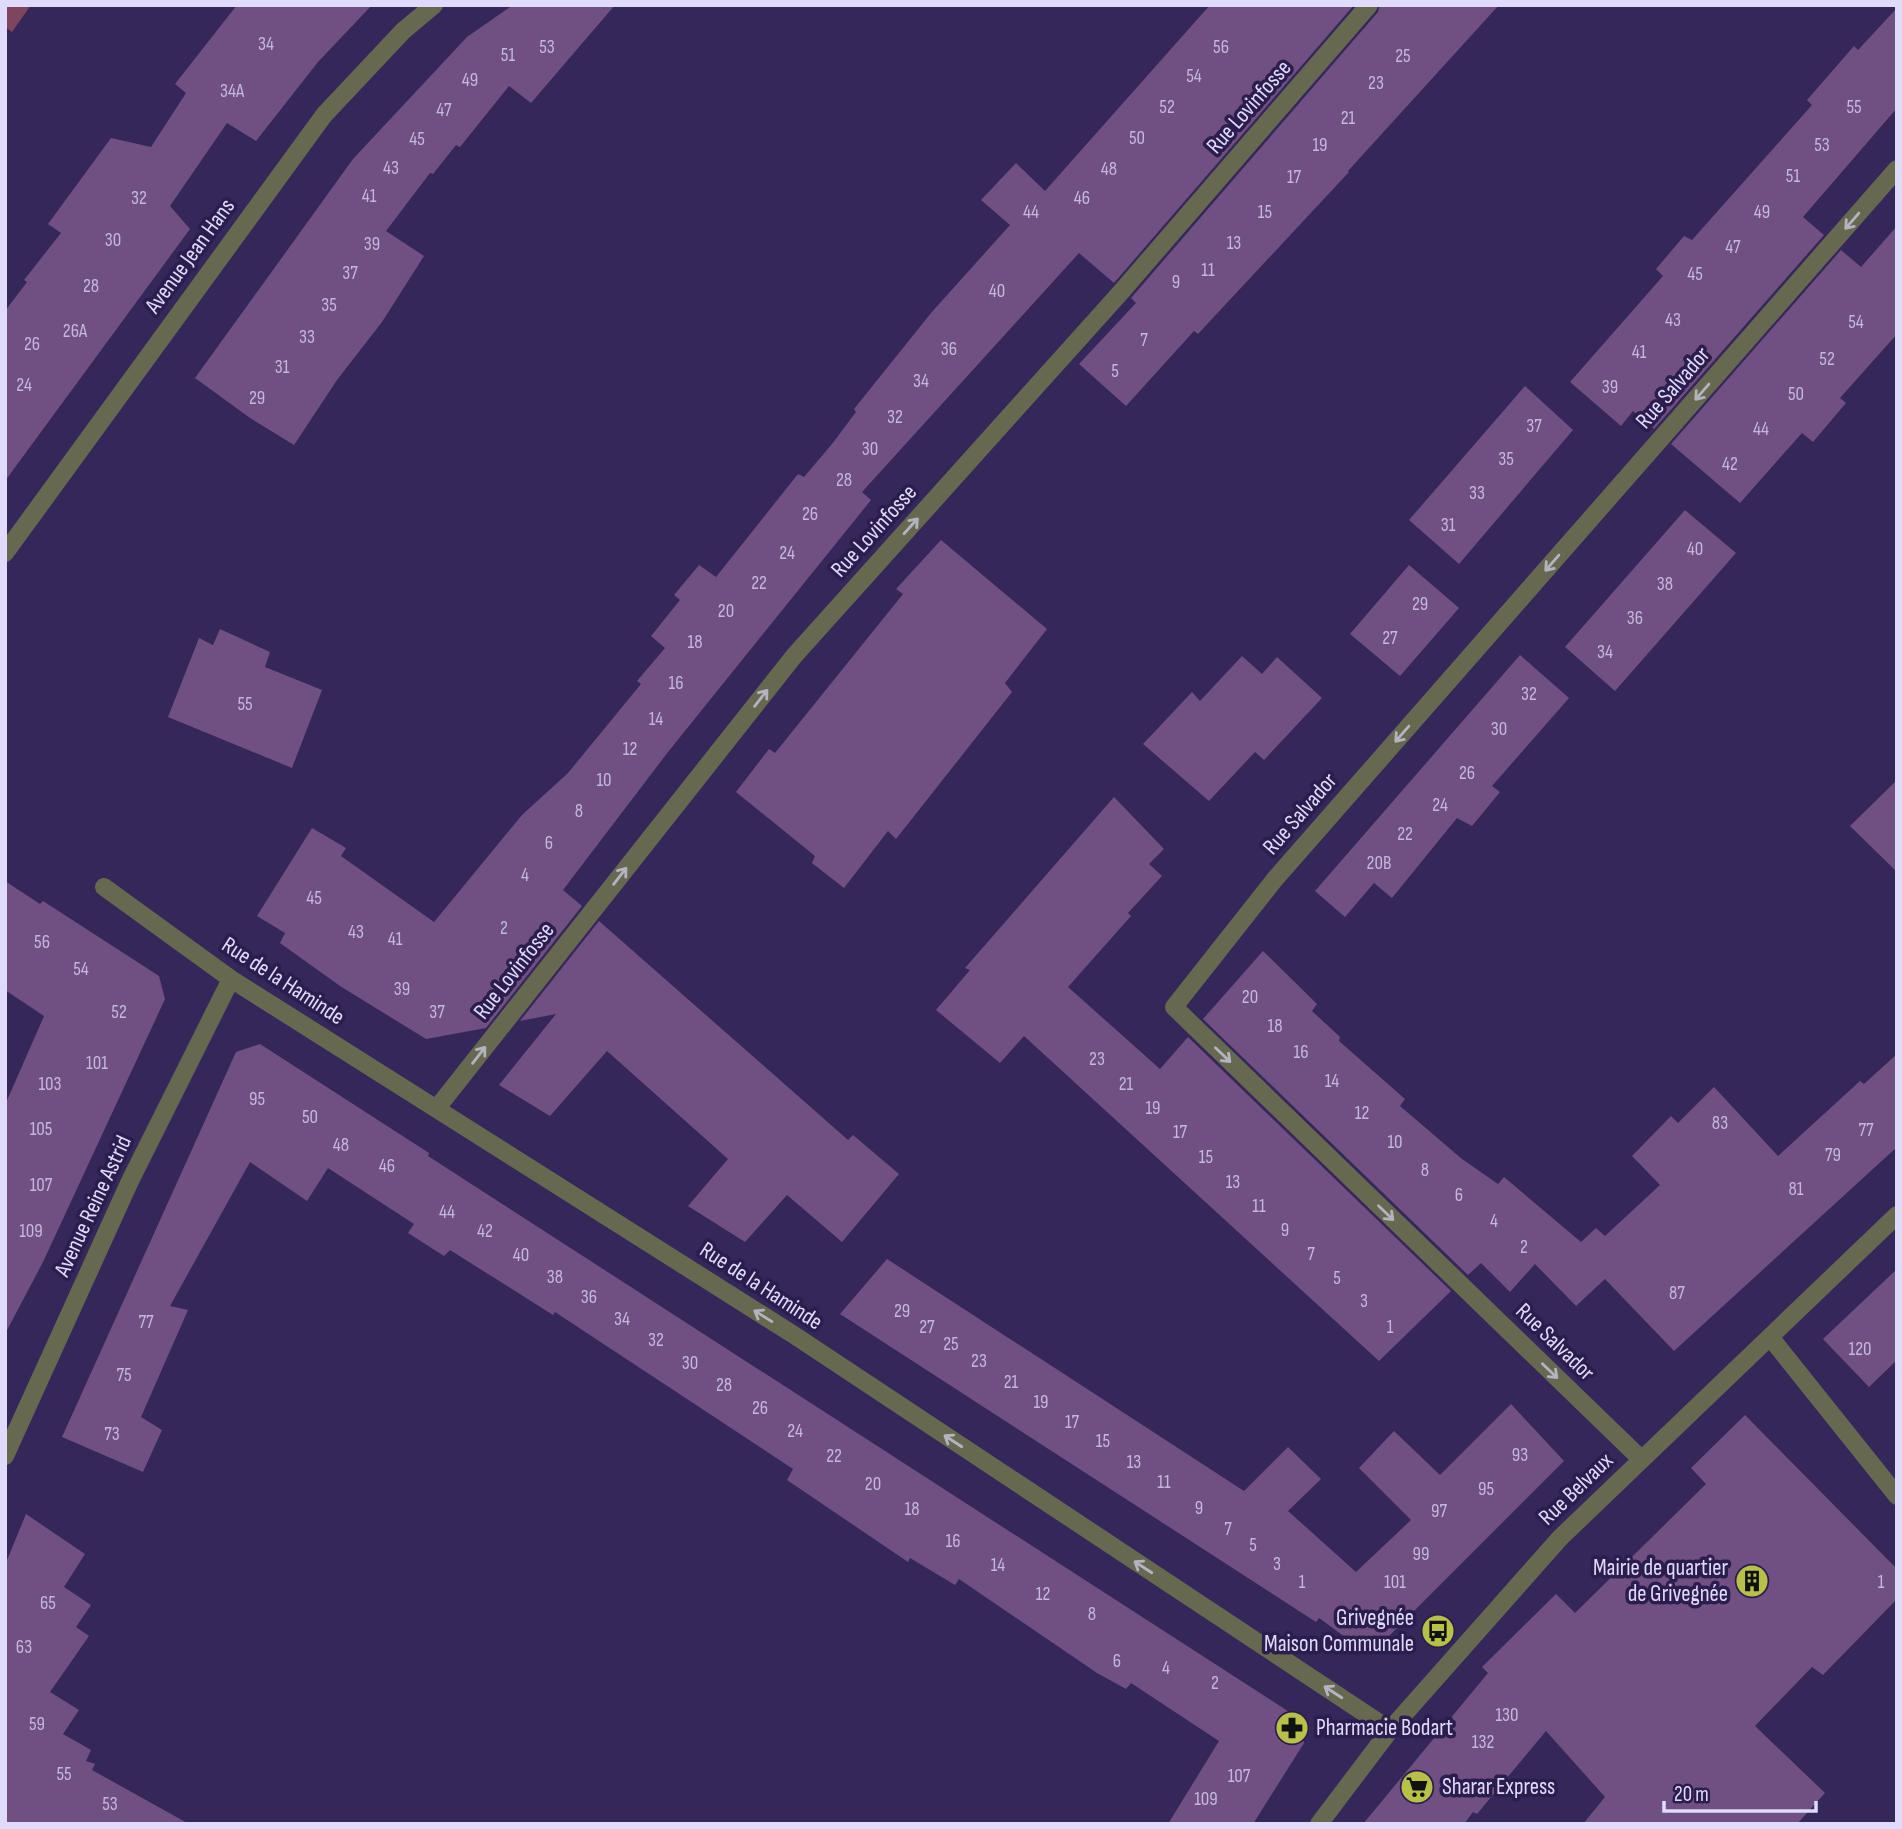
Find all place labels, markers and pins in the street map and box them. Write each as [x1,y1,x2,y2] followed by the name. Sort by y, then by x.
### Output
[1593,1554,1728,1608] place label: Mairie de quartier de Grivegnée
[1733,1562,1771,1600] building icon: Mairie de quartier de Grivegnée
[1264,1604,1414,1658] place label: Grivegnée Maison Communale
[1419,1612,1457,1650] bus stop icon: Grivegnée Maison Communale
[1273,1709,1311,1747] pharmacy icon: Pharmacie Bodart
[1316,1714,1453,1742] place label: Pharmacie Bodart
[1398,1768,1436,1806] supermarket icon: Sharar Express
[1442,1773,1555,1801] place label: Sharar Express

